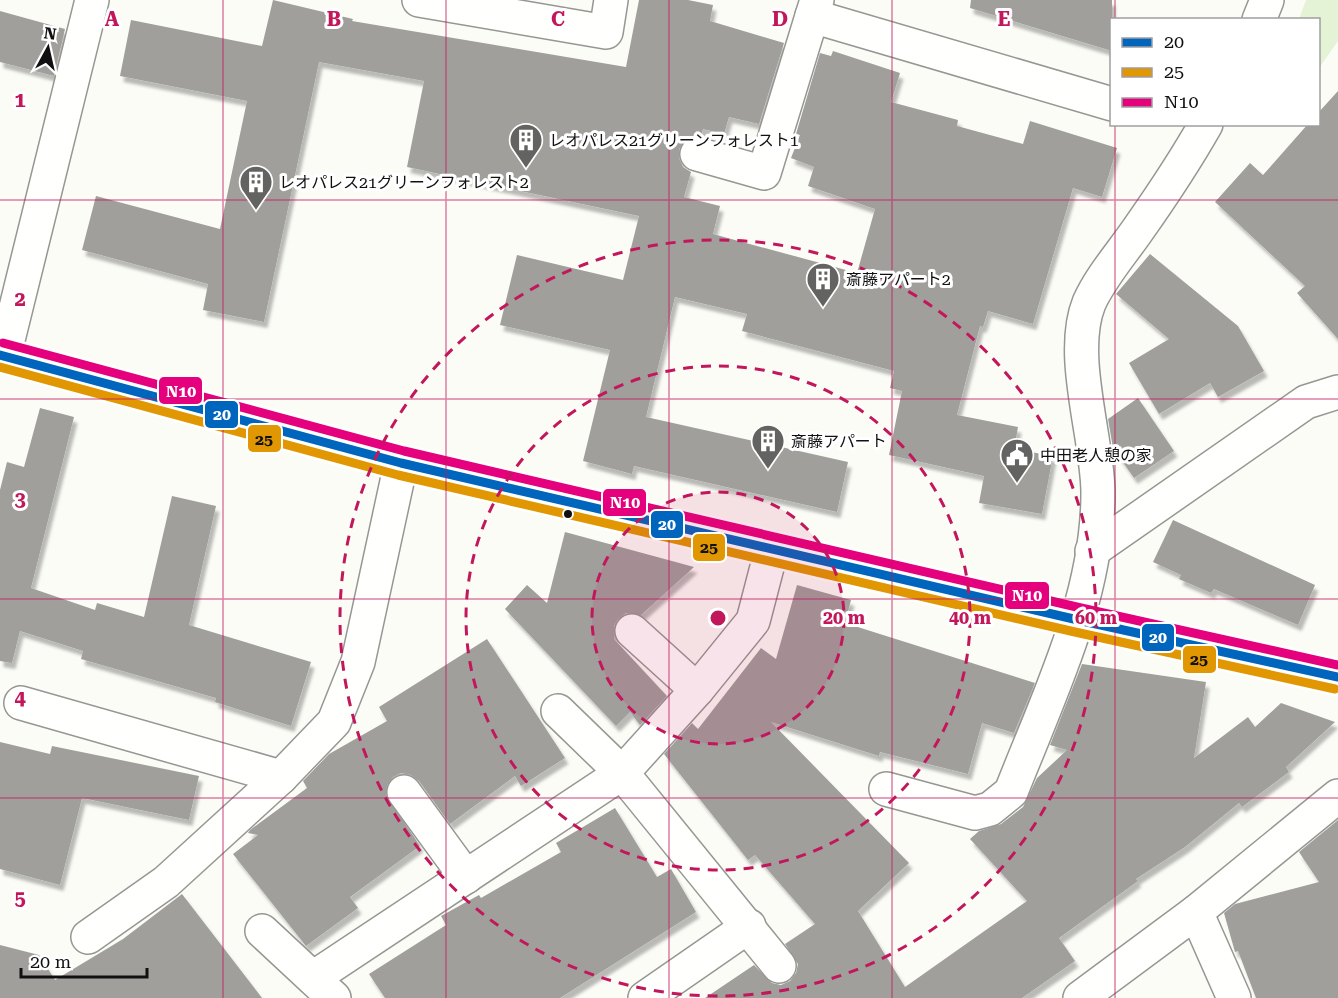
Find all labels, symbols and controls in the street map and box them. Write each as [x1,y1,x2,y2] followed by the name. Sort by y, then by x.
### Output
[105,7,120,31] text: A
[327,7,341,31] text: B
[551,7,565,31] text: C
[772,7,788,31] text: D
[998,7,1011,31] text: E
[18,18,78,78] north arrow
[1110,18,1320,126] legend
[43,23,57,44] text: N
[1164,31,1184,52] text: 20
[1164,61,1184,82] text: 25
[14,88,26,112] text: 1
[1164,91,1199,112] text: N10
[508,122,544,169] building icon: レオパレス21グリーンフォレスト1
[549,131,799,150] place label: レオパレス21グリーンフォレスト1
[238,164,274,211] building icon: レオパレス21グリーンフォレスト2
[279,173,529,192] place label: レオパレス21グリーンフォレスト2
[805,261,841,308] building icon: 斎藤アパート2
[846,270,951,289] place label: 斎藤アパート2
[14,287,26,311] text: 2
[158,376,203,405] line badge: N10
[166,382,196,401] text: N10
[204,400,239,429] line badge: 20
[213,405,231,424] text: 20
[750,423,786,470] building icon: 斎藤アパート
[247,424,282,453] line badge: 25
[255,430,273,449] text: 25
[791,432,887,451] place label: 斎藤アパート
[999,437,1035,484] public building icon: 中田老人憩の家
[1040,446,1152,465] place label: 中田老人憩の家
[14,487,26,511] text: 3
[602,488,647,517] line badge: N10
[610,493,640,512] text: N10
[562,508,574,520] unlabelled marker
[650,510,684,539] line badge: 20
[658,515,676,534] text: 20
[692,533,726,562] line badge: 25
[700,538,718,557] text: 25
[1004,581,1050,610] line badge: N10
[1012,586,1042,605] text: N10
[823,607,866,628] text: 20 m
[949,607,992,628] text: 40 m
[1075,607,1118,628] text: 60 m
[708,608,728,628] centre of rings
[1141,623,1175,652] line badge: 20
[1149,628,1167,647] text: 20
[1182,645,1217,674] line badge: 25
[1190,650,1208,669] text: 25
[14,686,26,710] text: 4
[14,886,26,910] text: 5
[21,941,147,979] scale bar
[30,951,71,972] text: 20 m

